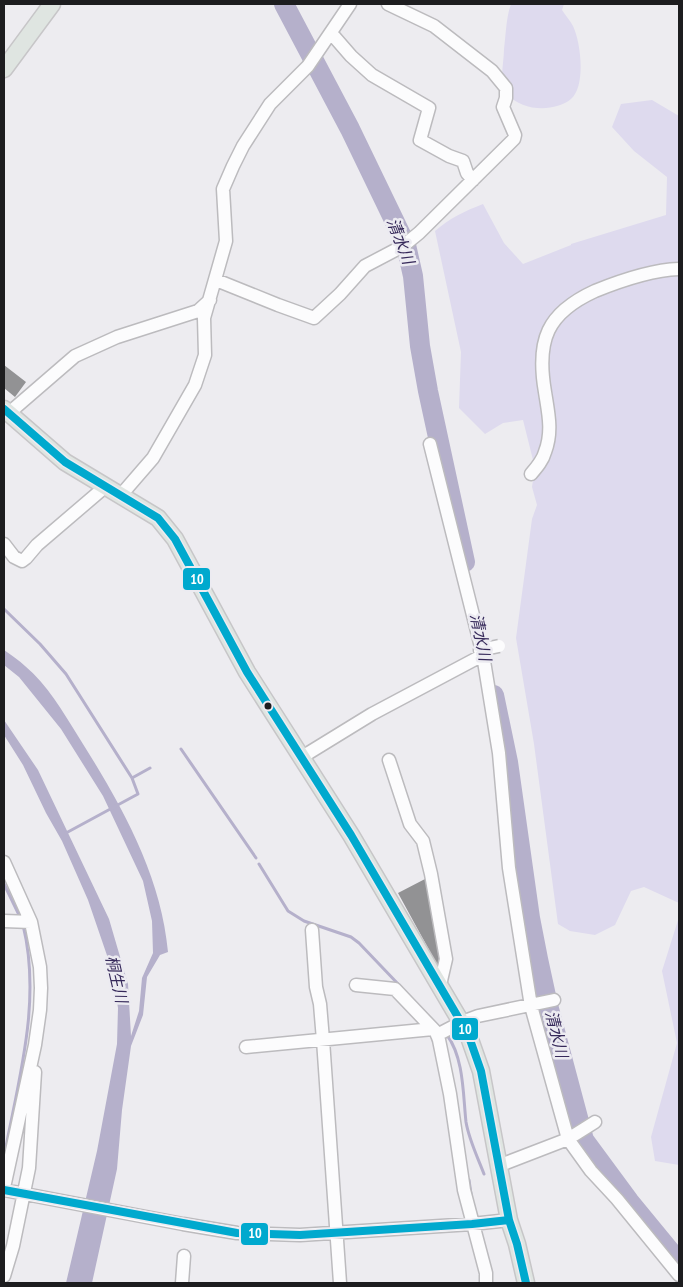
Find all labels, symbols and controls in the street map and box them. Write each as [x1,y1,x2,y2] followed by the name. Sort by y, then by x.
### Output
[383,215,420,269] water label: 清水川
[182,567,211,591] line badge: 10
[190,570,204,588] text: 10
[466,611,496,665] water label: 清水川
[263,701,273,711] unlabelled marker
[102,953,133,1007] water label: 桐生川
[541,1008,573,1062] water label: 清水川
[451,1017,479,1041] line badge: 10
[458,1020,472,1038] text: 10
[240,1222,269,1246] line badge: 10
[248,1224,262,1242] text: 10

